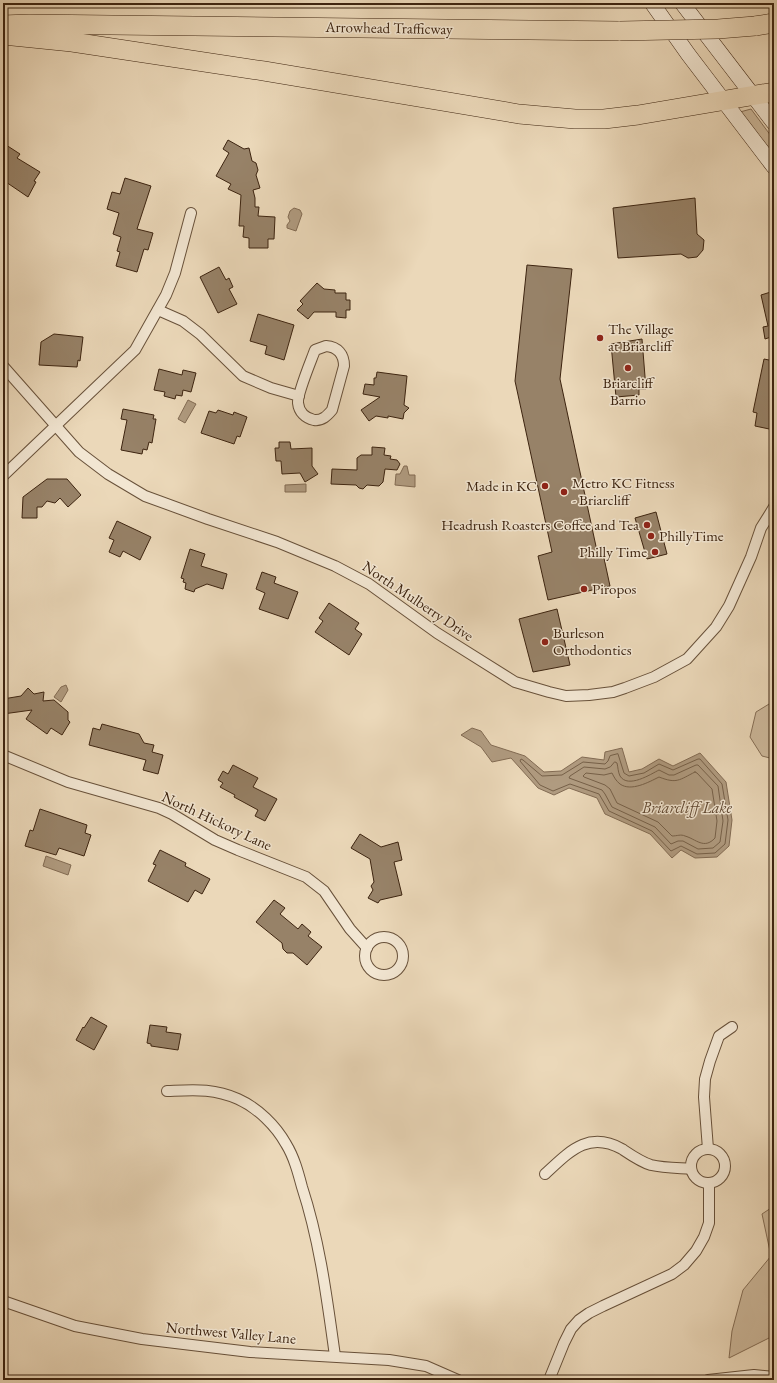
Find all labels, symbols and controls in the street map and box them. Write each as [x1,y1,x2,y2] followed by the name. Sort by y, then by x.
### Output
[324,17,453,38] street label: Arrowhead Trafficway
[608,319,675,355] place label: The Village at Briarcliff
[595,333,605,343] marker: The Village at Briarcliff
[623,363,633,373] marker: Briarcliff Barrio
[603,373,656,409] place label: Briarcliff Barrio
[572,473,675,509] place label: Metro KC Fitness - Briarcliff
[466,476,537,495] place label: Made in KC
[540,481,550,491] marker: Made in KC
[559,487,569,497] marker: Metro KC Fitness - Briarcliff
[441,515,639,534] place label: Headrush Roasters Coffee and Tea
[642,520,652,530] marker: Headrush Roasters Coffee and Tea
[659,526,724,545] place label: PhillyTime
[646,531,656,541] marker: PhillyTime
[579,542,647,561] place label: Philly Time
[650,547,660,557] marker: Philly Time
[359,556,478,645] street label: North Mulberry Drive
[592,579,637,598] place label: Piropos
[579,584,589,594] marker: Piropos
[553,623,632,659] place label: Burleson Orthodontics
[540,637,550,647] marker: Burleson Orthodontics
[159,787,275,854] street label: North Hickory Lane
[641,797,733,818] water label: Briarcliff Lake
[165,1317,297,1348] street label: Northwest Valley Lane

